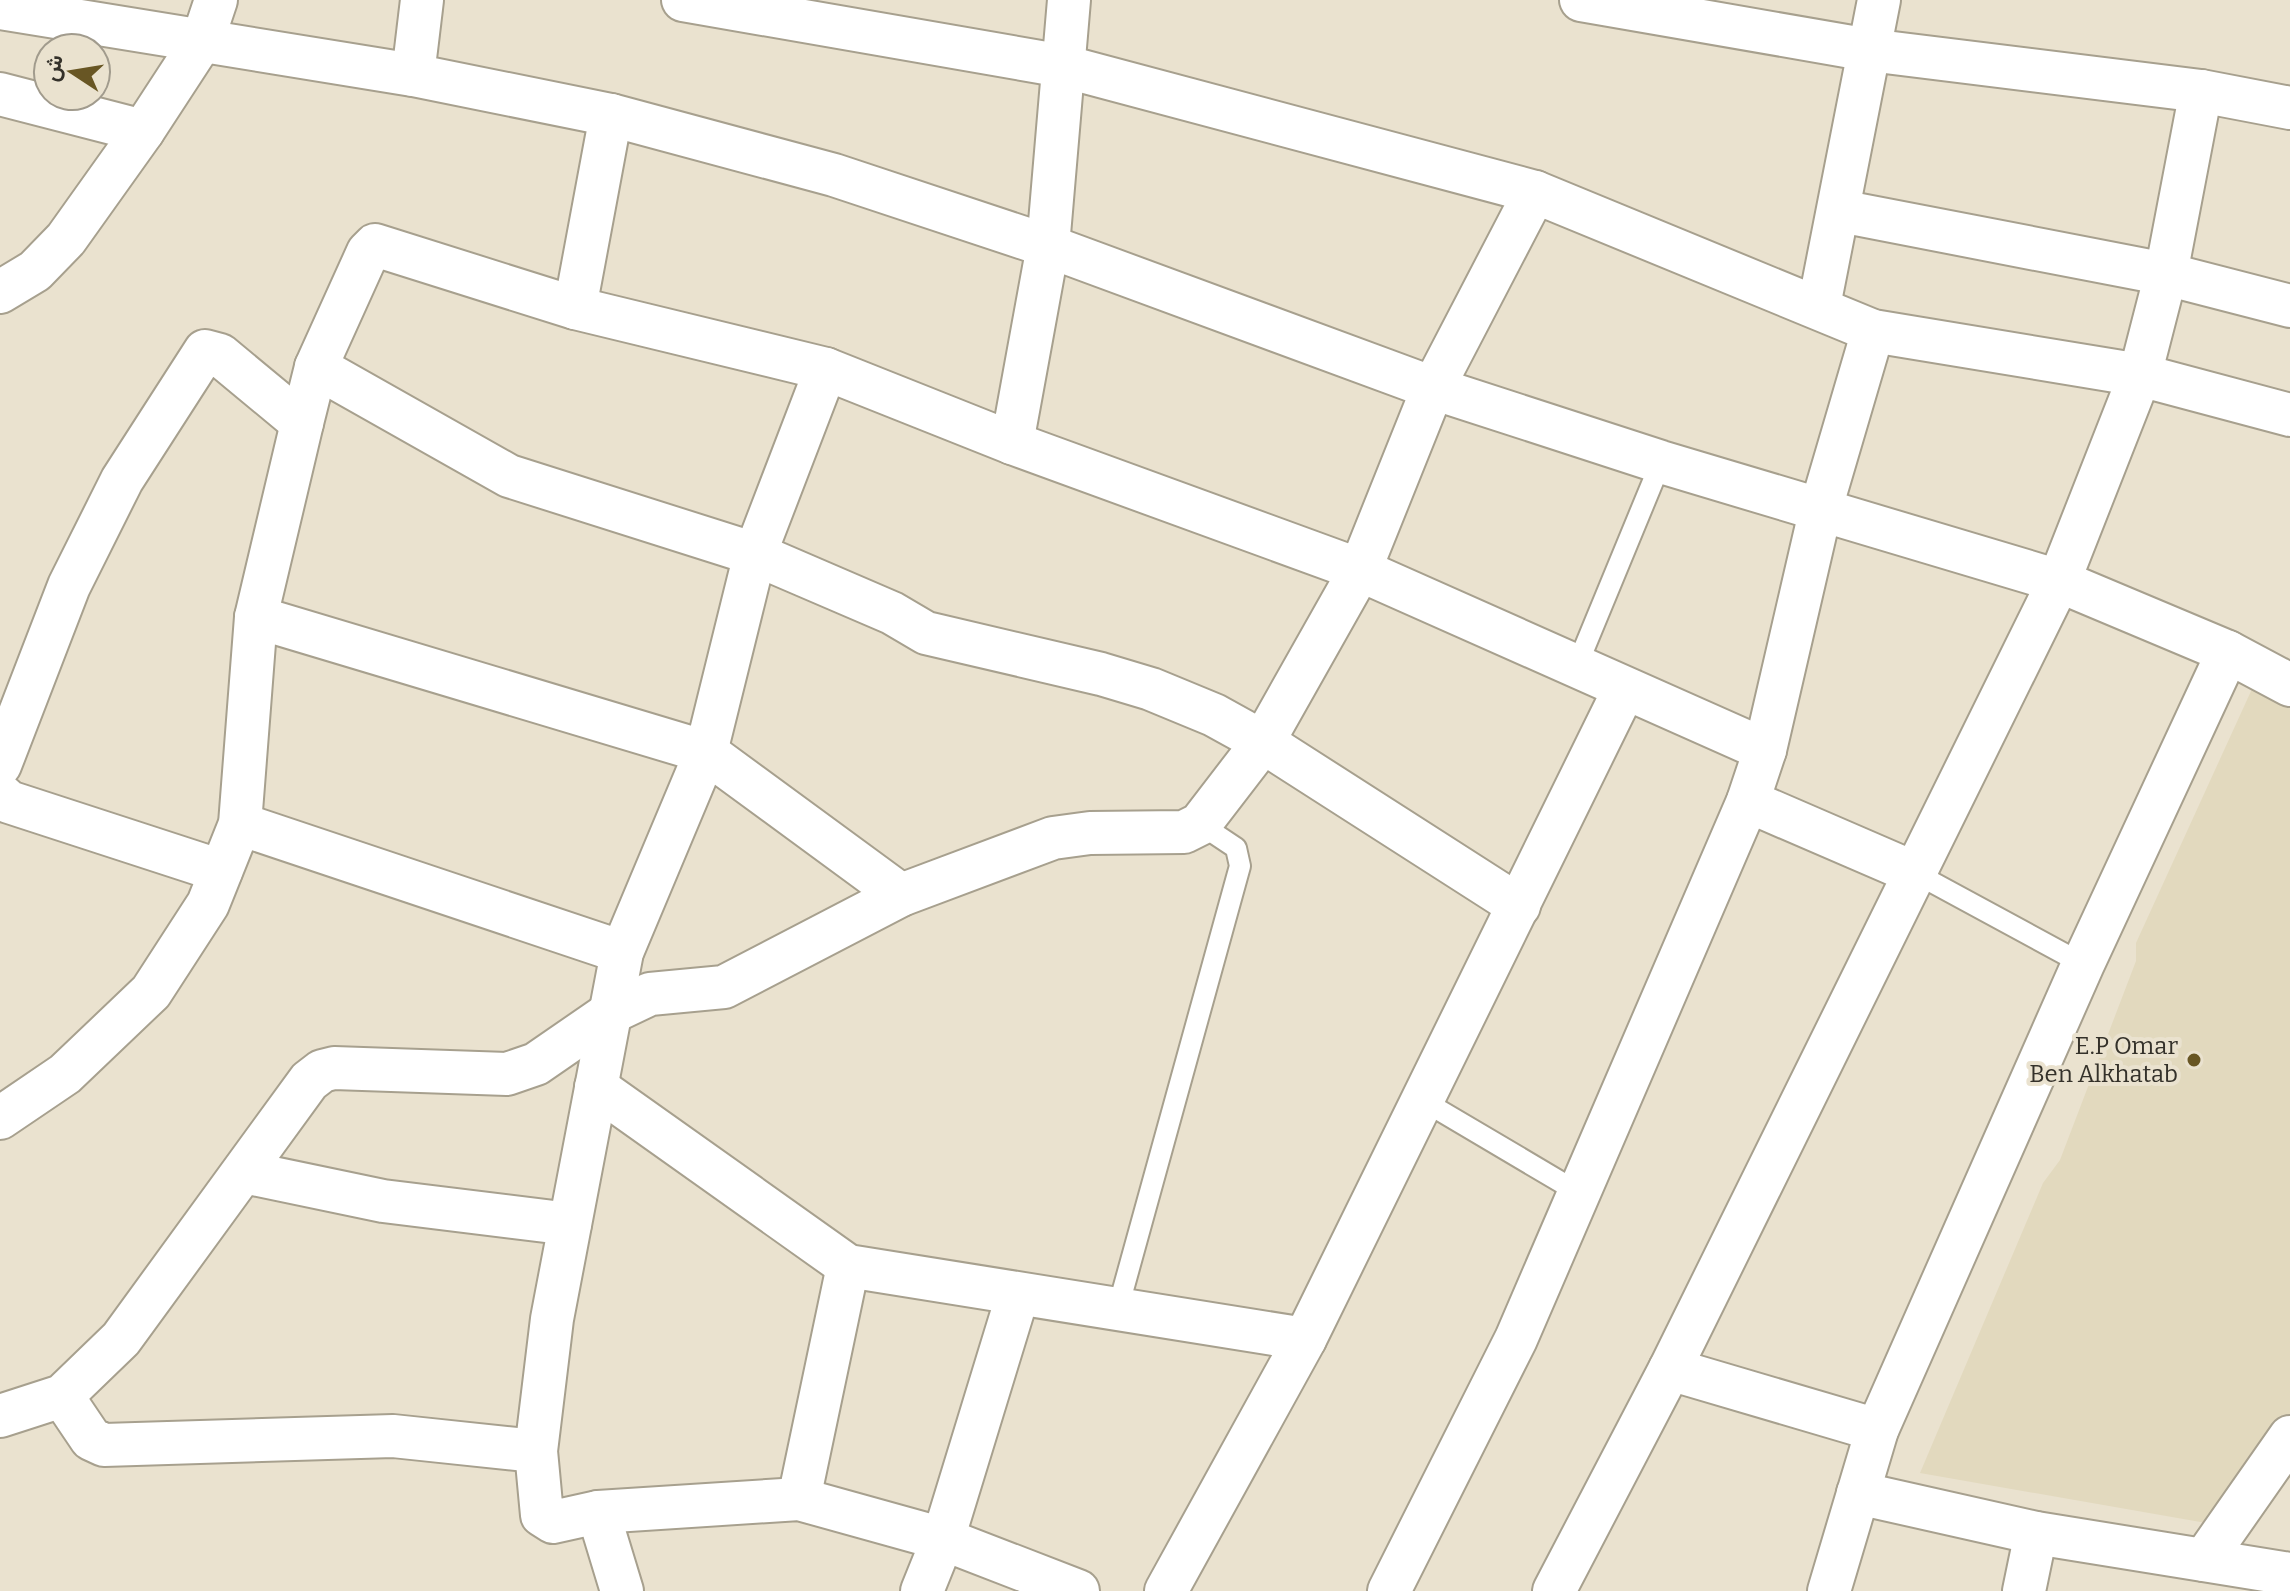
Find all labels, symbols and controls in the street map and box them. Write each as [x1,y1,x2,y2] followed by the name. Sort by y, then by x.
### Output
[32,32,112,112] north arrow
[37,52,69,84] text: ش
[2029,1032,2178,1088] place label: E.P Omar Ben Alkhatab
[2185,1051,2203,1069] marker: E.P Omar Ben Alkhatab

